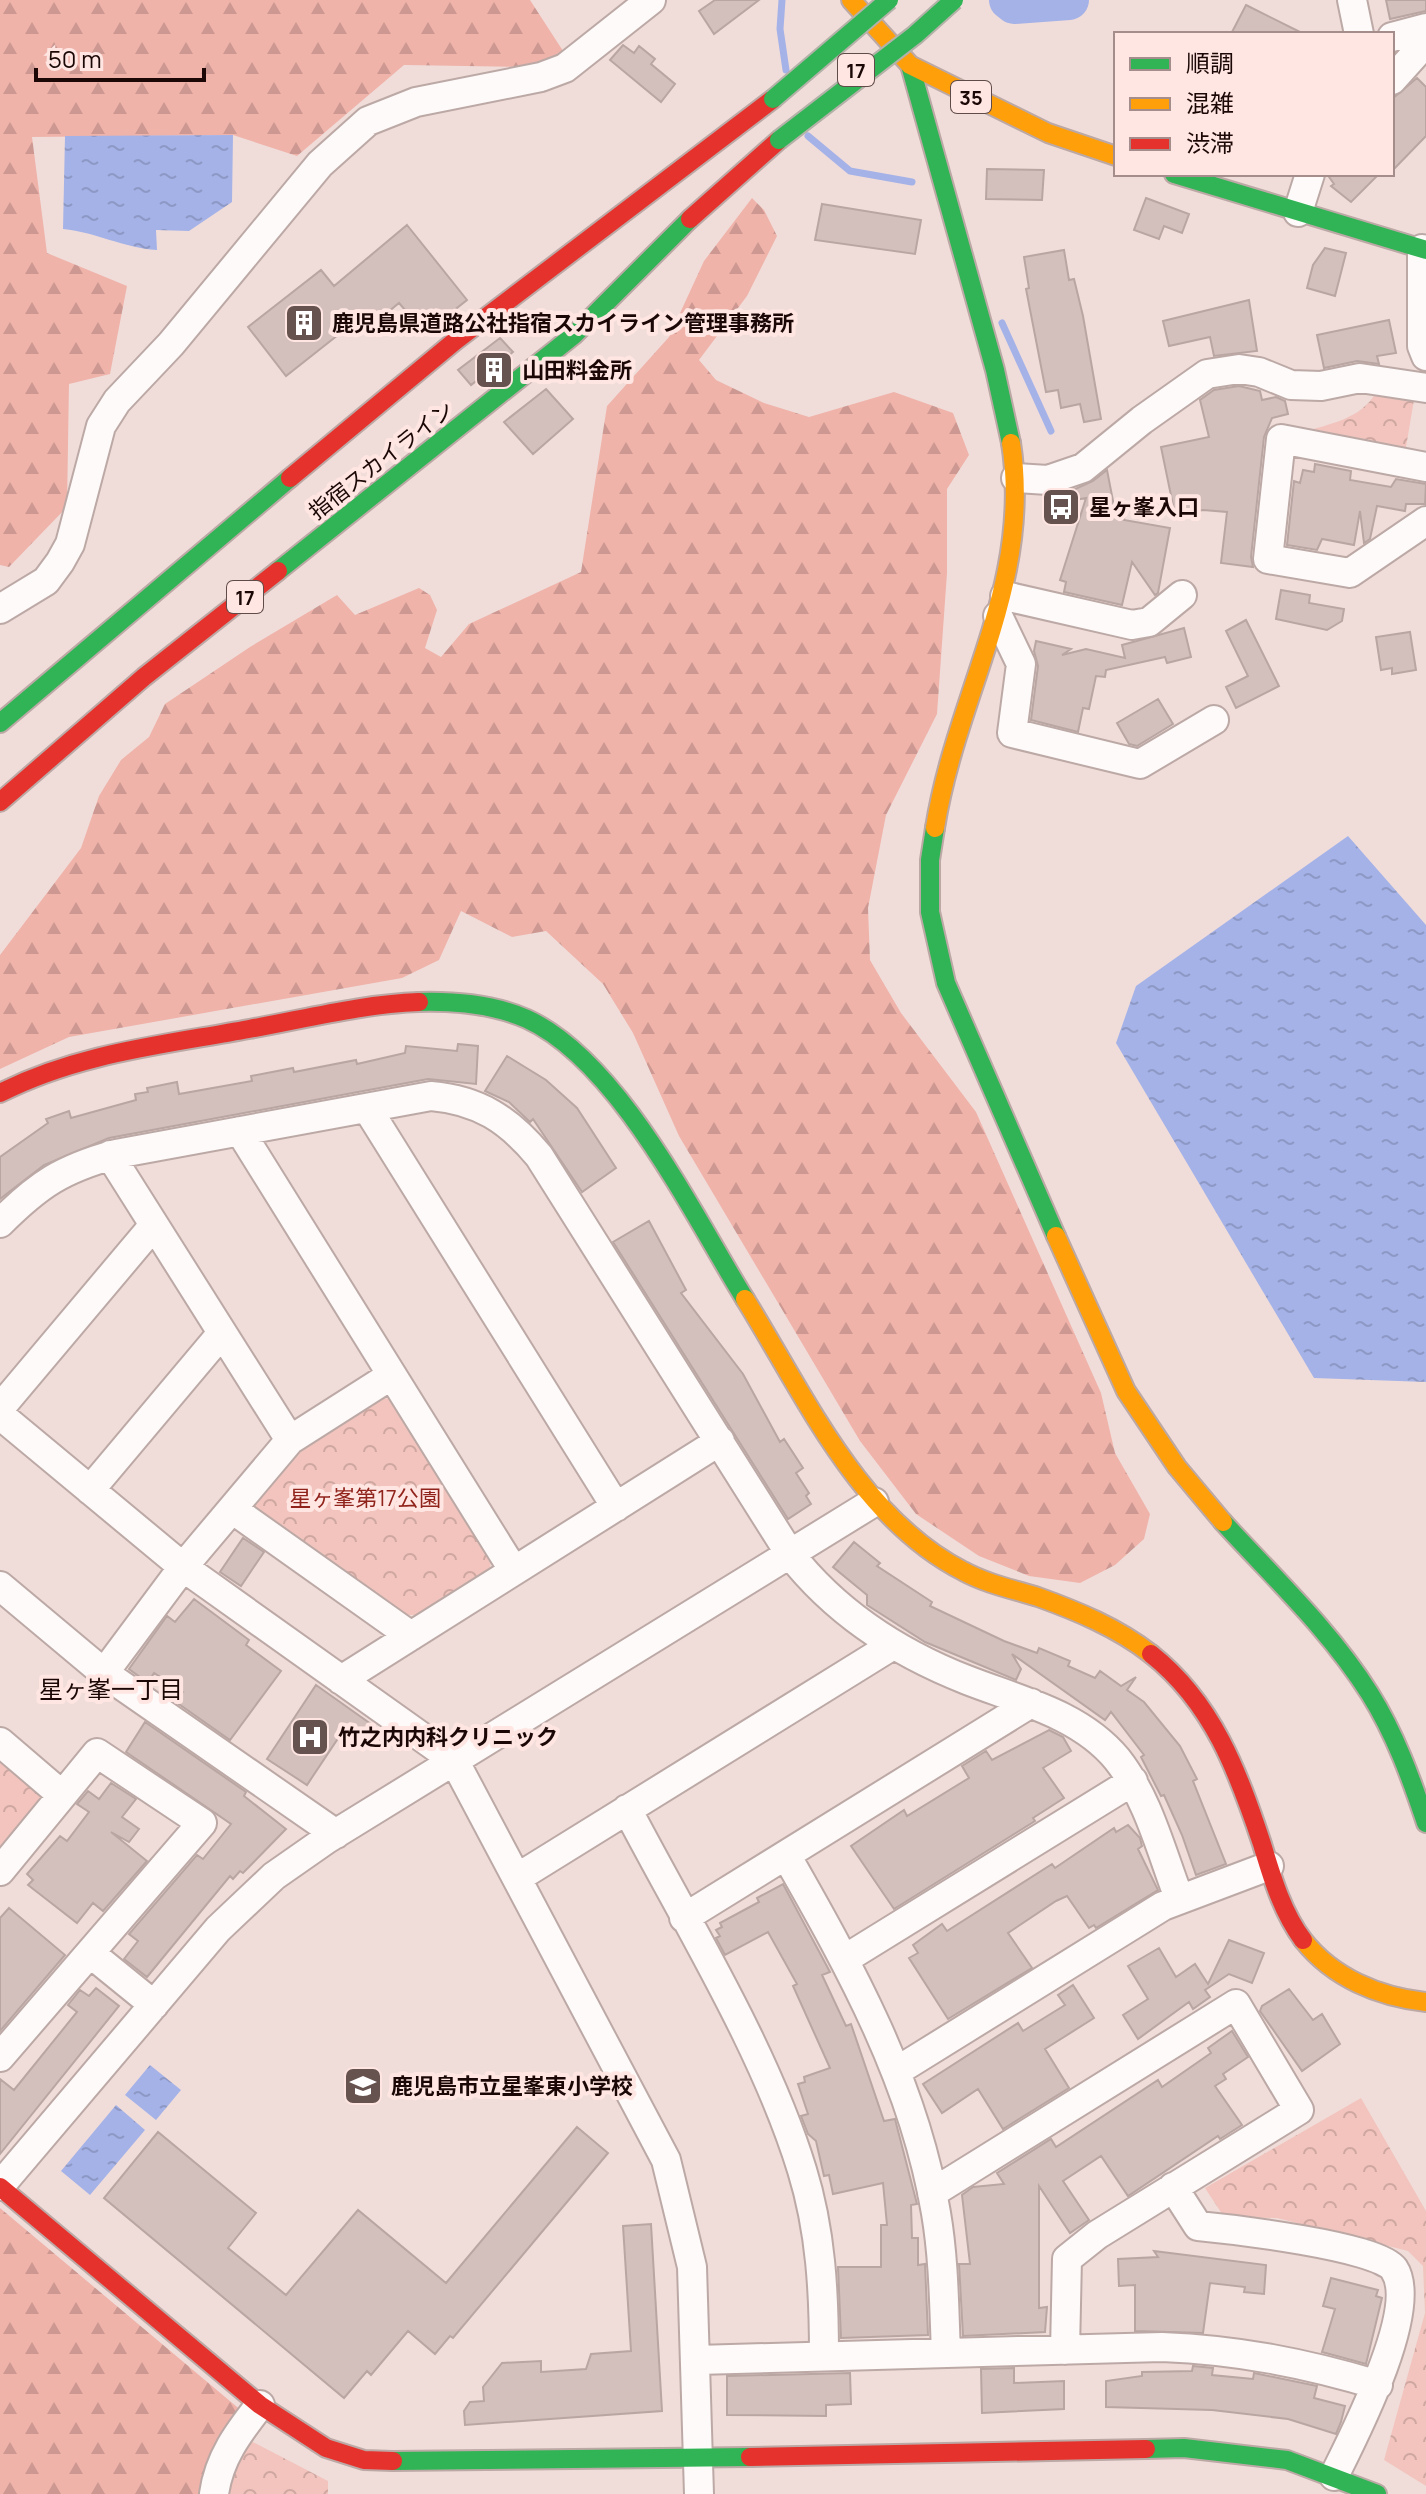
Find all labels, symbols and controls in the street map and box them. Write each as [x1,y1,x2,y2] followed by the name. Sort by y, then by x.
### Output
[36,32,204,82] scale bar
[1114,32,1394,176] legend
[48,42,102,75] text: 50 m
[1186,46,1234,79] text: 順調
[838,54,874,86] road number: 17
[951,81,991,113] road number: 35
[1186,86,1234,119] text: 混雑
[1186,126,1234,159] text: 渋滞
[283,302,325,344] building icon: 鹿児島県道路公社指宿スカイライン管理事務所
[332,308,794,338] place label: 鹿児島県道路公社指宿スカイライン管理事務所
[473,349,515,391] building icon: 山田料金所
[522,355,632,385] place label: 山田料金所
[302,394,460,526] street label: 指宿スカイライン
[1040,486,1082,528] bus stop icon: 星ヶ峯入口
[1089,492,1199,522] place label: 星ヶ峯入口
[227,581,263,613] road number: 17
[289,1483,441,1513] park label: 星ヶ峯第17公園
[39,1672,183,1705] district label: 星ヶ峯一丁目
[289,1716,331,1758] hospital icon: 竹之内内科クリニック
[338,1722,558,1752] place label: 竹之内内科クリニック
[342,2065,384,2107] school or university icon: 鹿児島市立星峯東小学校
[391,2071,633,2101] place label: 鹿児島市立星峯東小学校

